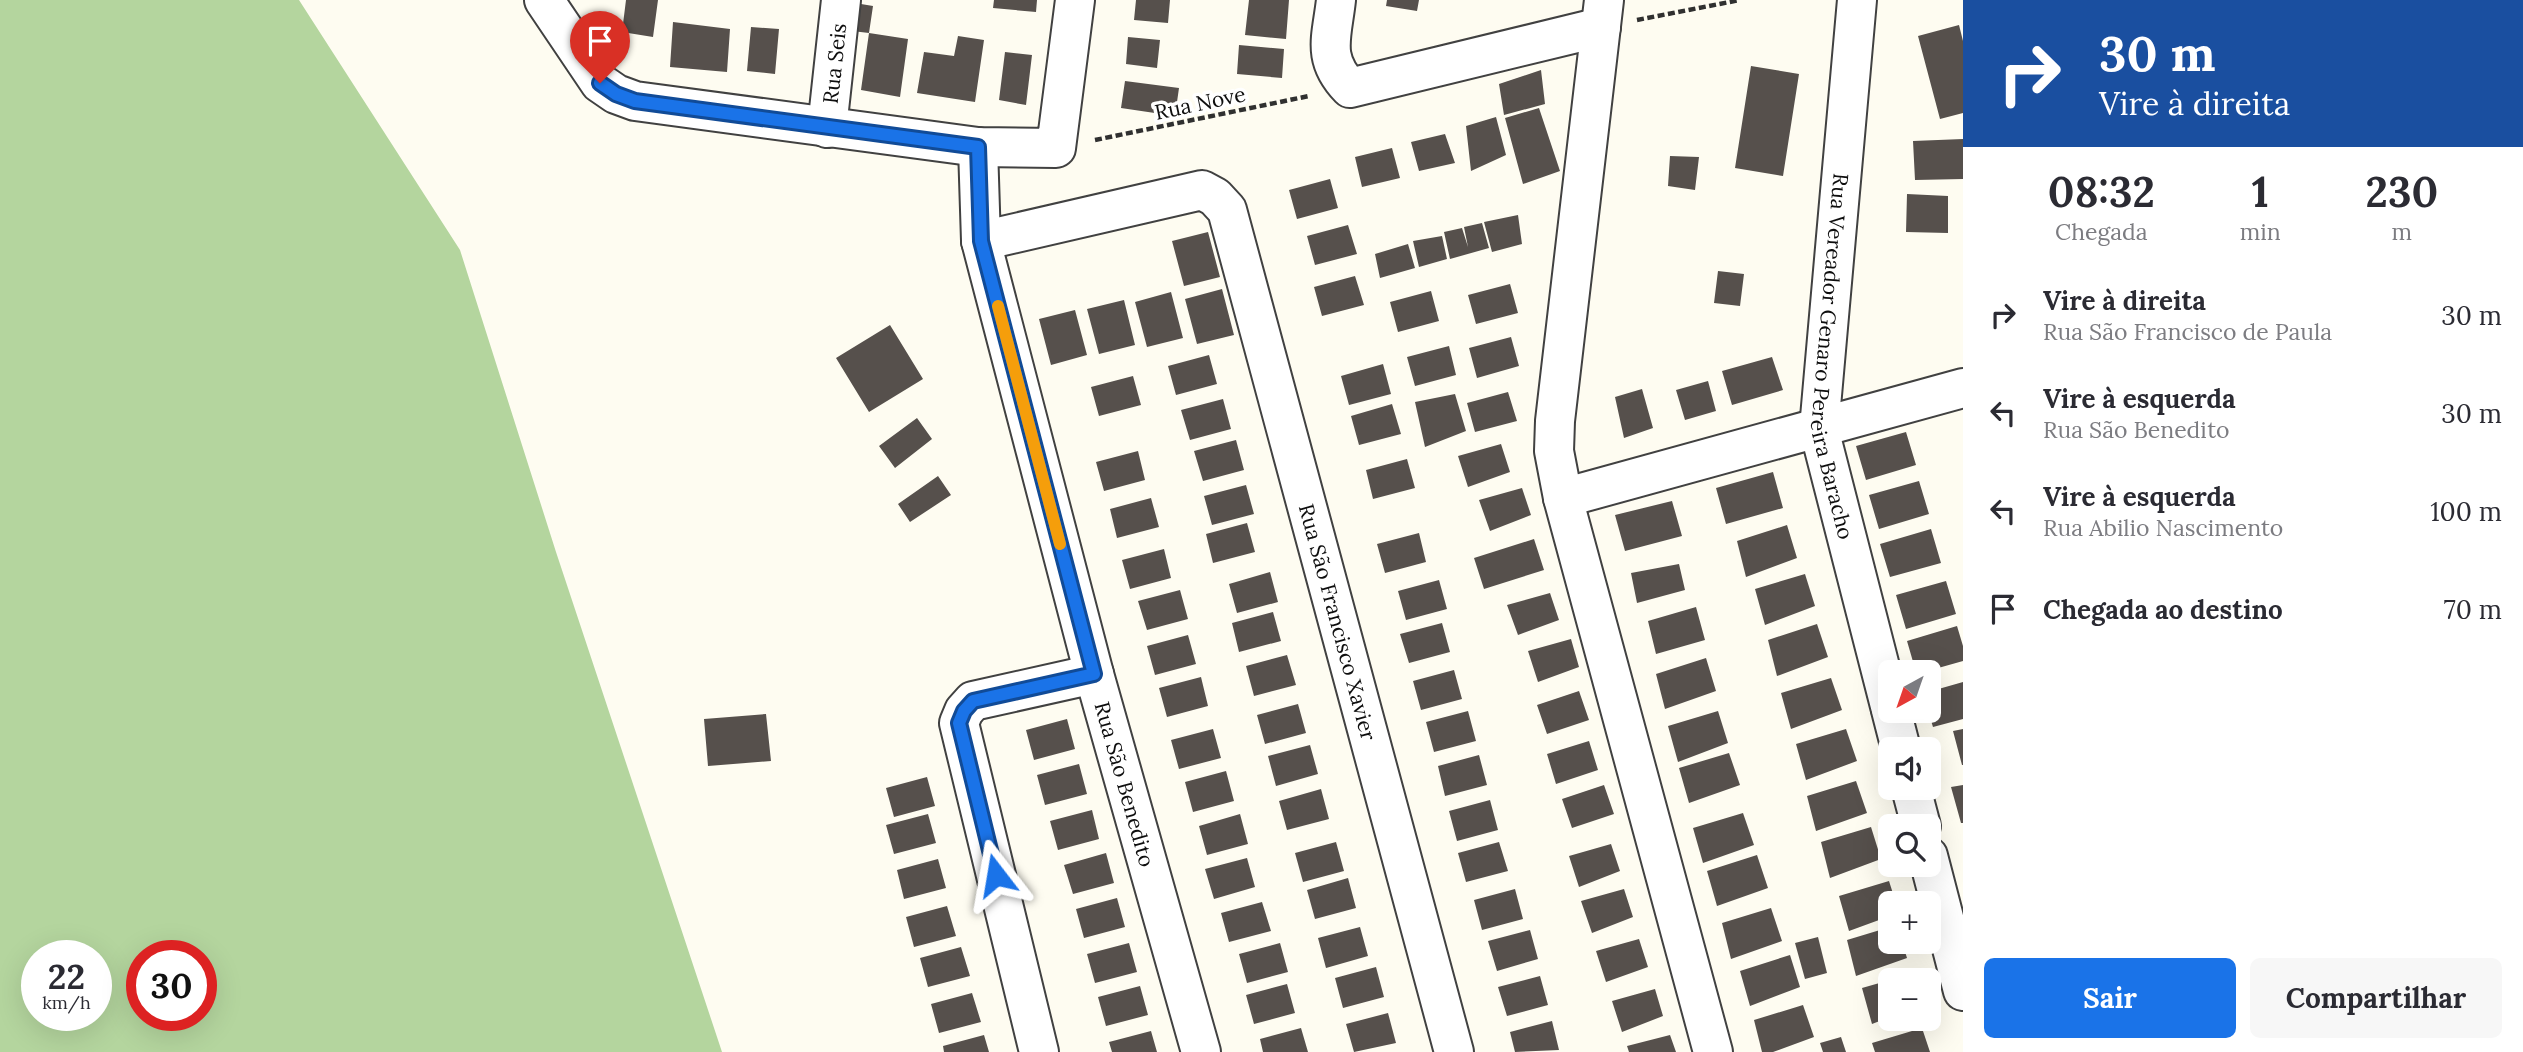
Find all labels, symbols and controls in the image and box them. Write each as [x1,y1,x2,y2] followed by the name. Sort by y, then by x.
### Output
[570,11,630,83] pin
[581,22,619,60] icon: arrive
[816,22,852,105] street label: Rua Seis
[2099,22,2216,84] text: 30 m
[1984,28,2075,119] icon: right
[1152,80,1248,126] street label: Rua Nove
[2099,83,2290,124] text: Vire à direita
[2048,165,2155,219] text: 08:32
[2252,165,2269,219] text: 1
[2366,165,2438,219] text: 230
[1805,172,1860,542] street label: Rua Vereador Genaro Pereira Baracho
[2055,217,2148,246] text: Chegada
[2240,217,2281,246] text: min
[2392,217,2412,246] text: m
[2043,284,2206,317] text: Vire à direita
[1984,296,2022,334] icon: right
[2441,299,2502,332] text: 30 m
[2043,317,2332,346] text: Rua São Francisco de Paula
[2043,382,2236,415] text: Vire à esquerda
[1984,394,2022,432] icon: left
[2441,397,2502,430] text: 30 m
[2043,415,2230,444] text: Rua São Benedito
[2043,480,2236,513] text: Vire à esquerda
[1984,492,2022,530] icon: left
[2430,495,2502,528] text: 100 m
[1293,501,1383,743] street label: Rua São Francisco Xavier
[2043,513,2283,542] text: Rua Abilio Nascimento
[1984,590,2022,628] icon: arrive
[2043,593,2283,626] text: Chegada ao destino
[2444,593,2502,626] text: 70 m
[1878,660,1941,723] north arrow
[1878,660,1941,1031] map controls
[1089,698,1161,870] street label: Rua São Benedito
[1878,737,1941,800] button: sound
[1878,814,1941,877] button: search
[959,838,1033,912] position arrow
[1878,891,1941,954] button: +
[126,940,217,1031] speed limit sign: 30
[48,954,85,999] text: 22
[1984,958,2236,1038] button: Sair
[2250,958,2502,1038] button: Compartilhar
[1878,968,1941,1031] button: −
[42,991,91,1014] text: km/h

